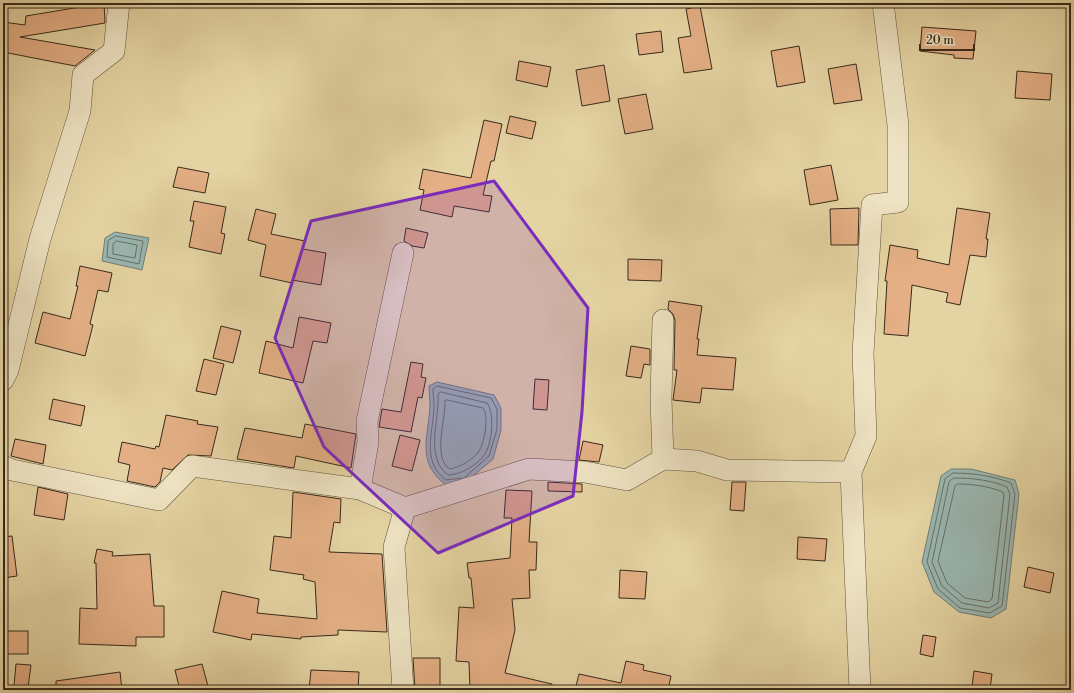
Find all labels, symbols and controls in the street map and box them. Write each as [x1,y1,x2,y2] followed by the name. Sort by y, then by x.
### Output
[920,26,974,52] scale bar
[926,33,954,48] text: 20 m

